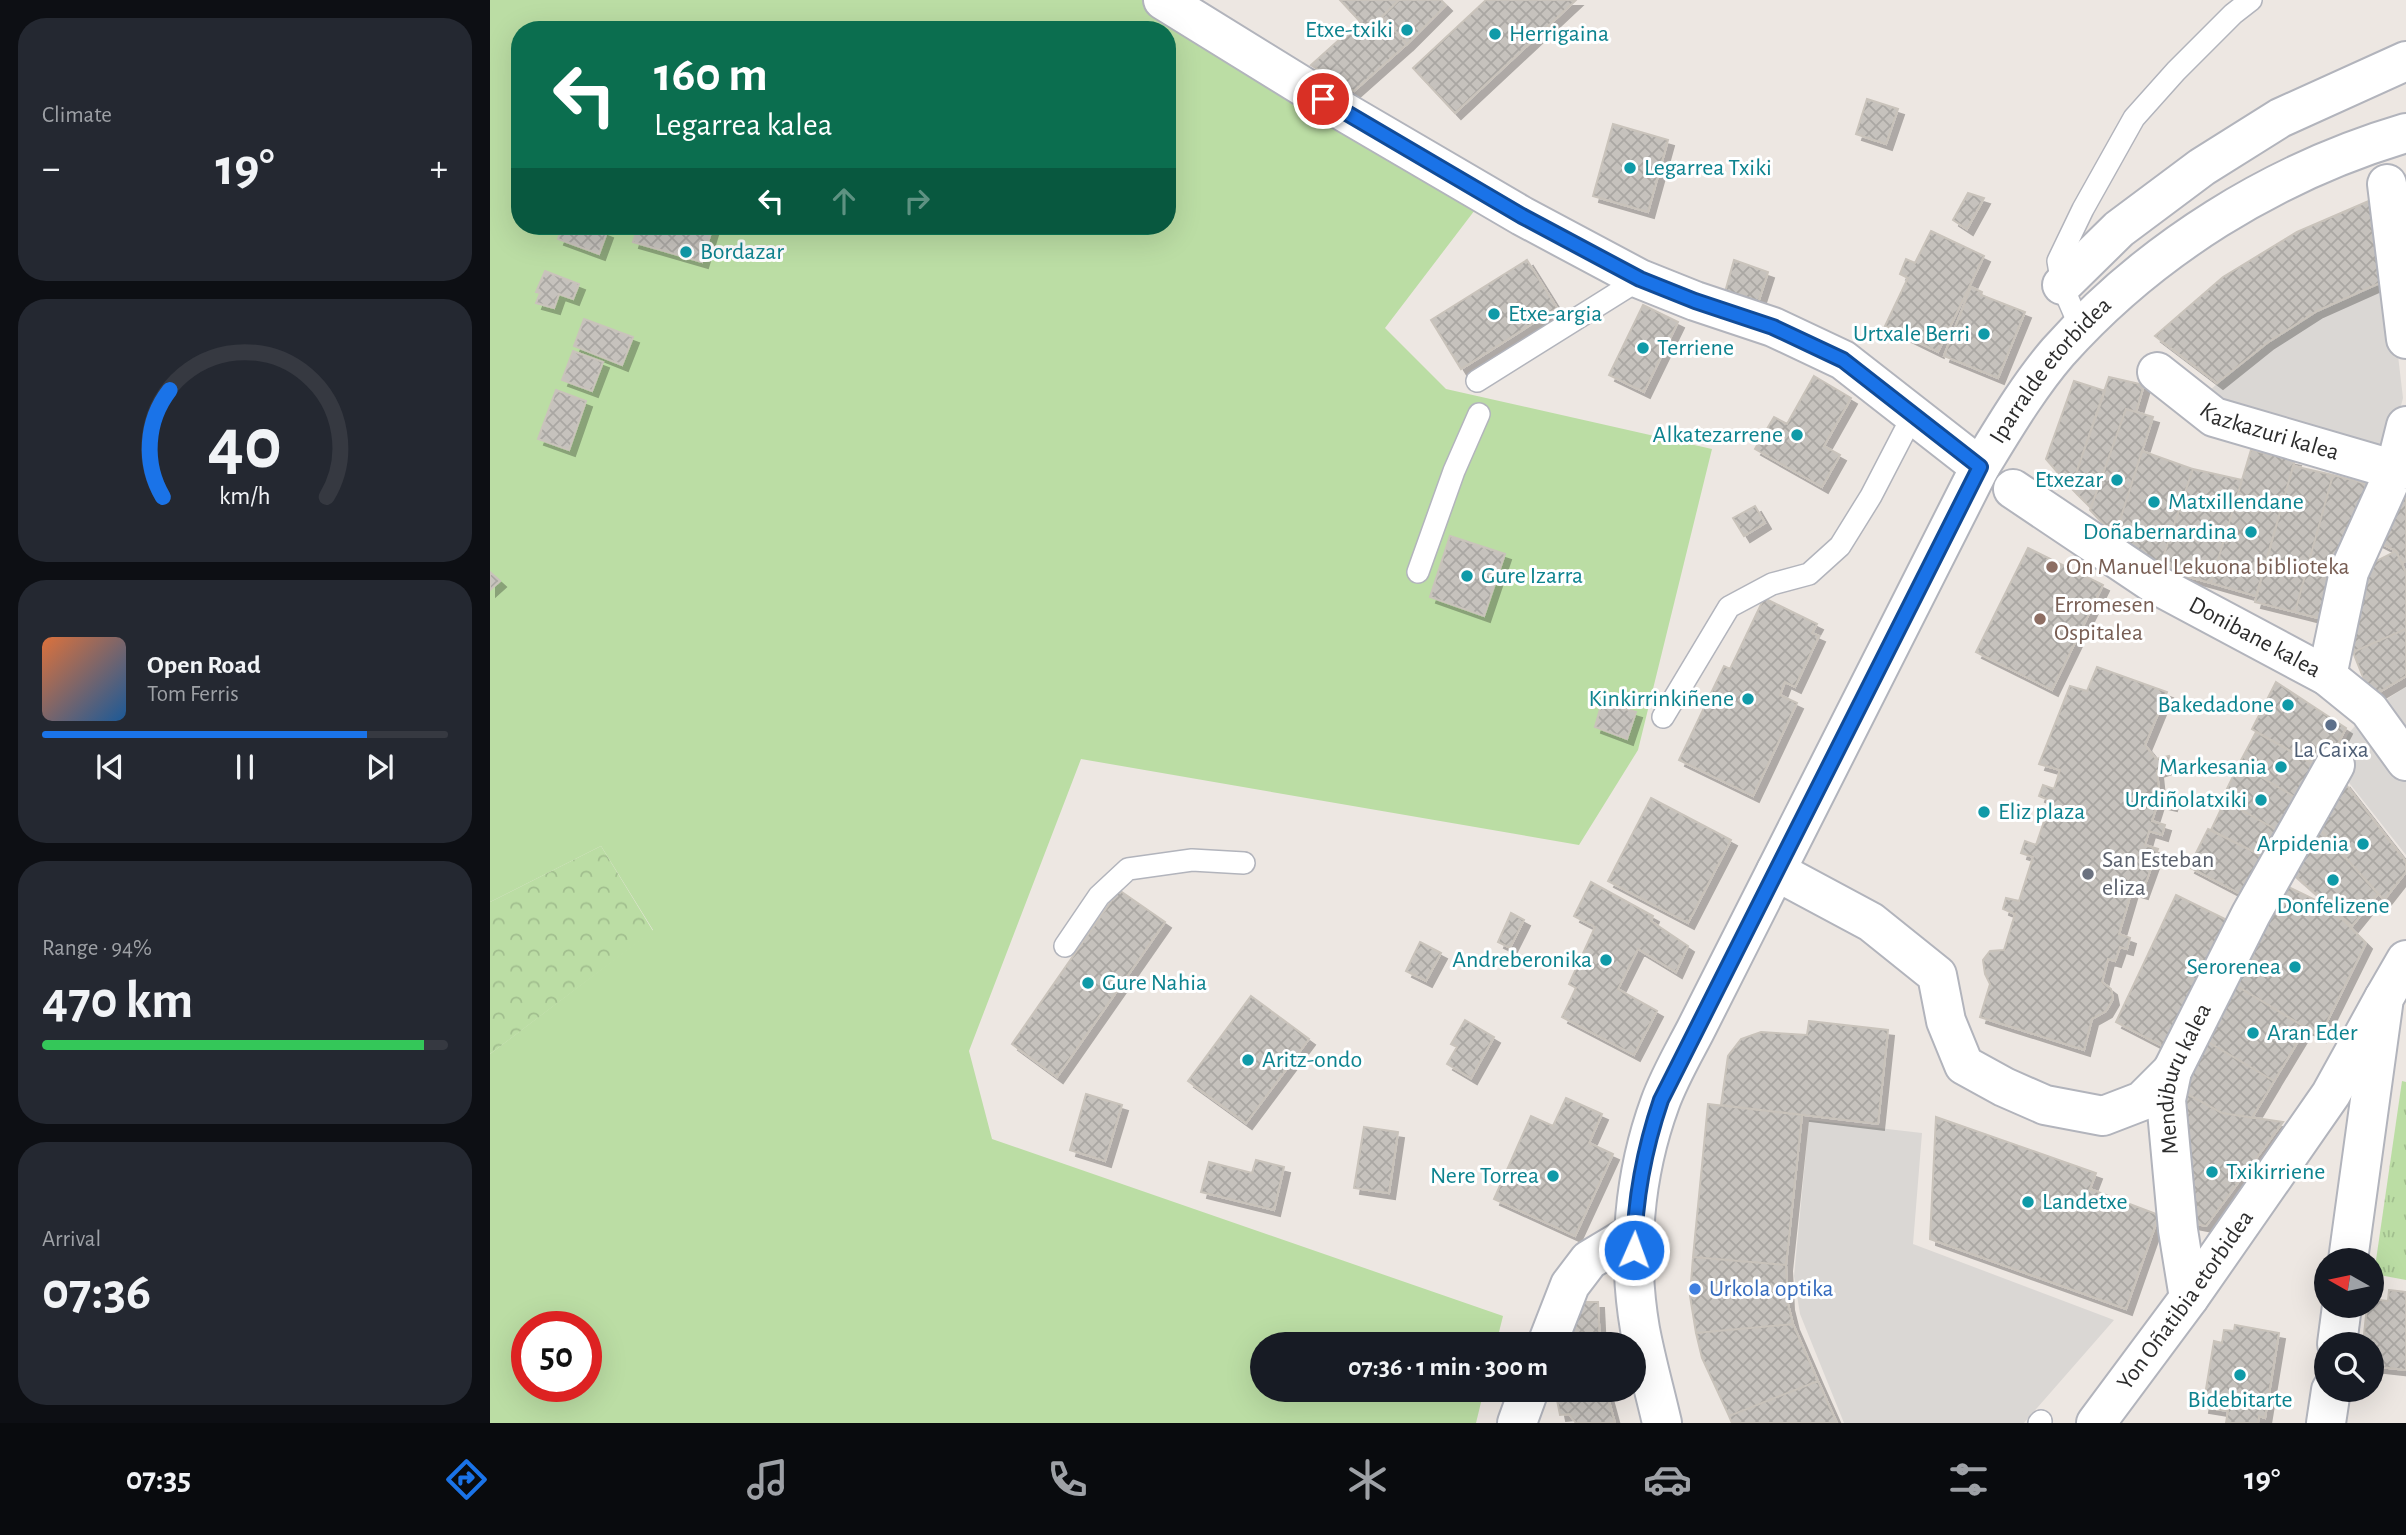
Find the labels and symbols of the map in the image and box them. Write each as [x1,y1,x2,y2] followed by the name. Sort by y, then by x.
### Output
[1305,18,1393,42] place label: Etxe-txiki
[1399,22,1415,38] marker: Etxe-txiki
[1509,22,1609,46] place label: Herrigaina
[1487,26,1503,42] marker: Herrigaina
[1293,69,1353,129] pin
[1644,156,1772,180] place label: Legarrea Txiki
[1622,160,1638,176] marker: Legarrea Txiki
[700,240,784,264] place label: Bordazar
[678,244,694,260] marker: Bordazar
[1985,293,2116,448] street label: Iparralde etorbidea
[1508,302,1602,326] place label: Etxe-argia
[1486,306,1502,322] marker: Etxe-argia
[1853,322,1970,346] place label: Urtxale Berri
[1976,326,1992,342] marker: Urtxale Berri
[1657,336,1734,360] place label: Terriene
[1635,340,1651,356] marker: Terriene
[2195,398,2342,465] street label: Kazkazuri kalea
[1653,423,1783,447] place label: Alkatezarrene
[1789,427,1805,443] marker: Alkatezarrene
[2035,468,2103,492] place label: Etxezar
[2109,472,2125,488] marker: Etxezar
[2168,490,2304,514] place label: Matxillendane
[2146,494,2162,510] marker: Matxillendane
[2083,520,2237,544] place label: Doñabernardina
[2243,524,2259,540] marker: Doñabernardina
[2066,555,2349,579] place label: On Manuel Lekuona biblioteka
[2044,559,2060,575] marker: On Manuel Lekuona biblioteka
[1481,564,1583,588] place label: Gure Izarra
[1459,568,1475,584] marker: Gure Izarra
[2185,592,2325,682] street label: Donibane kalea
[2054,593,2155,645] place label: Erromesen Ospitalea
[2032,611,2048,627] marker: Erromesen Ospitalea
[1589,687,1734,711] place label: Kinkirrinkiñene
[1740,691,1756,707] marker: Kinkirrinkiñene
[2157,693,2274,717] place label: Bakedadone
[2280,697,2296,713] marker: Bakedadone
[2323,717,2339,733] marker: La Caixa
[2293,738,2369,762] place label: La Caixa
[2159,755,2267,779] place label: Markesania
[2273,759,2289,775] marker: Markesania
[2125,788,2247,812] place label: Urdiñolatxiki
[2253,792,2269,808] marker: Urdiñolatxiki
[1998,800,2085,824] place label: Eliz plaza
[1976,804,1992,820] marker: Eliz plaza
[2257,832,2349,856] place label: Arpidenia
[2355,836,2371,852] marker: Arpidenia
[2102,848,2214,900] place label: San Esteban eliza
[2080,866,2096,882] marker: San Esteban eliza
[2325,872,2341,888] marker: Donfelizene
[2277,894,2389,918] place label: Donfelizene
[1452,948,1592,972] place label: Andreberonika
[1598,952,1614,968] marker: Andreberonika
[2186,955,2281,979] place label: Serorenea
[2287,959,2303,975] marker: Serorenea
[1102,971,1207,995] place label: Gure Nahia
[1080,975,1096,991] marker: Gure Nahia
[2154,999,2216,1155] street label: Mendiburu kalea
[2267,1021,2358,1045] place label: Aran Eder
[2245,1025,2261,1041] marker: Aran Eder
[1262,1048,1362,1072] place label: Aritz-ondo
[1240,1052,1256,1068] marker: Aritz-ondo
[2226,1160,2325,1184] place label: Txikirriene
[1430,1164,1539,1188] place label: Nere Torrea
[2204,1164,2220,1180] marker: Txikirriene
[1545,1168,1561,1184] marker: Nere Torrea
[2042,1190,2128,1214] place label: Landetxe
[2020,1194,2036,1210] marker: Landetxe
[2113,1206,2258,1394] street label: Yon Oñatibia etorbidea
[1597,1213,1671,1287] position arrow
[2314,1248,2384,1318] north arrow
[1709,1277,1834,1301] place label: Urkola optika
[1687,1281,1703,1297] marker: Urkola optika
[511,1311,602,1402] speed limit sign: 50
[2232,1367,2248,1383] marker: Bidebitarte
[2188,1388,2292,1412] place label: Bidebitarte

